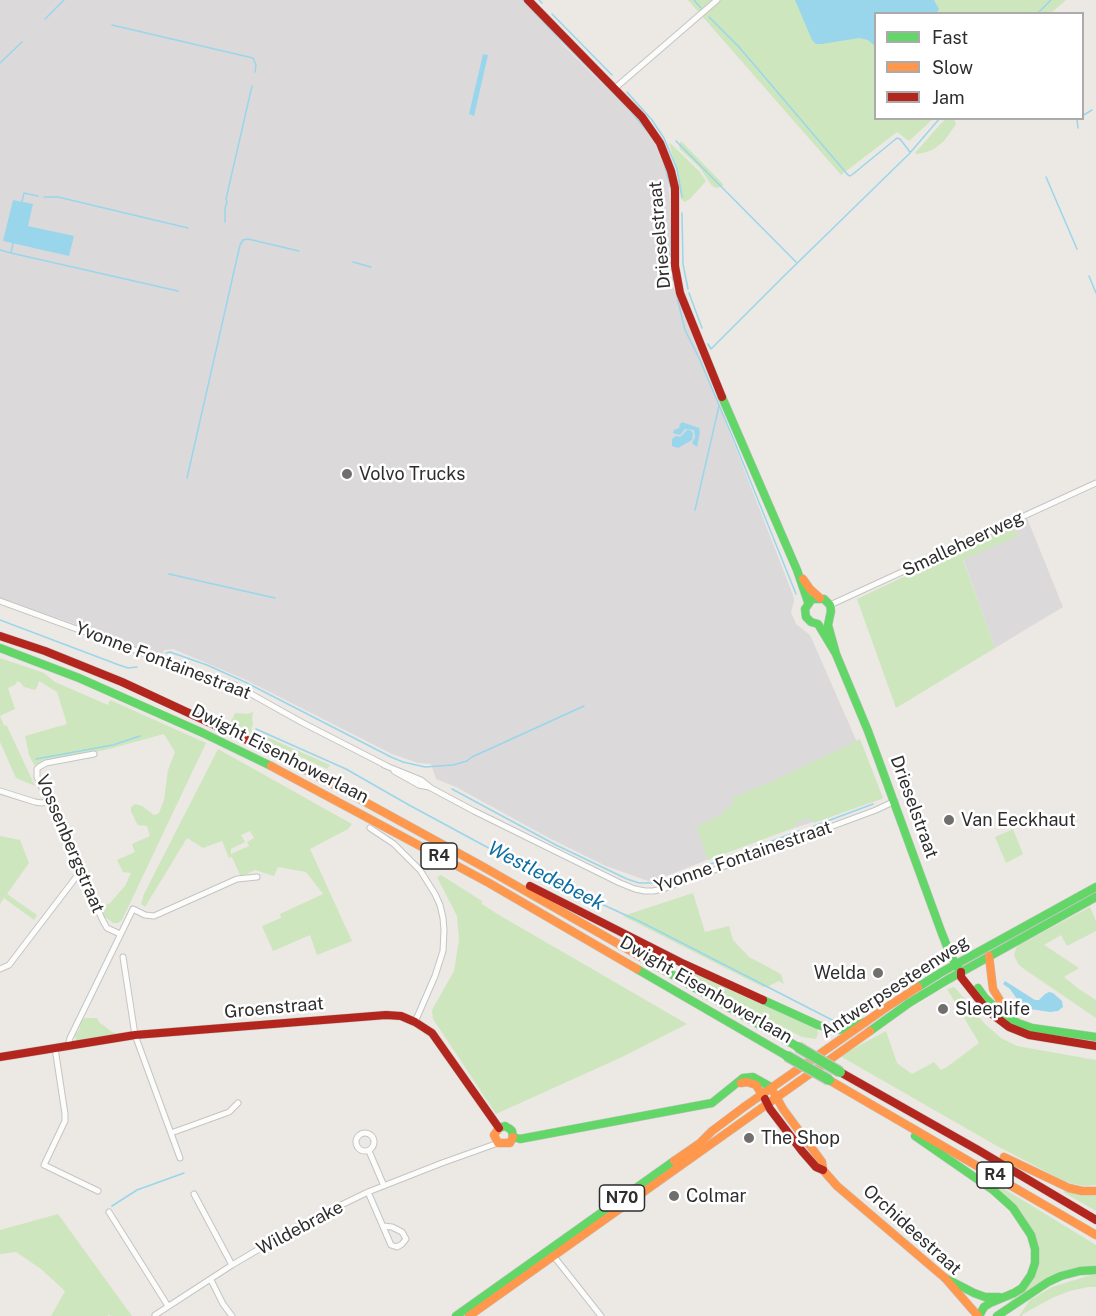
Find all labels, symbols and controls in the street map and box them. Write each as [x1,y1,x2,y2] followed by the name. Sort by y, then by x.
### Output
[874,12,1084,120] legend
[932,27,968,48] text: Fast
[932,57,973,78] text: Slow
[932,87,965,108] text: Jam
[645,180,675,290] street label: Drieselstraat
[359,463,465,485] place label: Volvo Trucks
[340,467,354,481] marker: Volvo Trucks
[899,506,1027,582] street label: Smalleheerweg
[72,618,254,704] street label: Yvonne Fontainestraat
[188,700,372,808] street label: Dwight Eisenhowerlaan
[885,753,943,861] street label: Drieselstraat
[31,772,109,916] street label: Vossenbergstraat
[961,809,1076,831] place label: Van Eeckhaut
[942,813,956,827] marker: Van Eeckhaut
[651,816,835,898] street label: Yvonne Fontainestraat
[484,836,608,916] water label: Westledebeek
[421,843,457,869] road number: R4
[817,931,973,1043] street label: Antwerpsesteenweg
[616,932,796,1048] street label: Dwight Eisenhowerlaan
[814,962,866,984] place label: Welda
[871,966,885,980] marker: Welda
[223,993,325,1023] street label: Groenstraat
[955,998,1030,1020] place label: Sleeplife
[936,1002,950,1016] marker: Sleeplife
[761,1127,840,1149] place label: The Shop
[742,1131,756,1145] marker: The Shop
[977,1162,1013,1188] road number: R4
[858,1180,966,1280] street label: Orchideestraat
[600,1185,644,1211] road number: N70
[686,1185,746,1207] place label: Colmar
[667,1189,681,1203] marker: Colmar
[253,1196,347,1260] street label: Wildebrake

